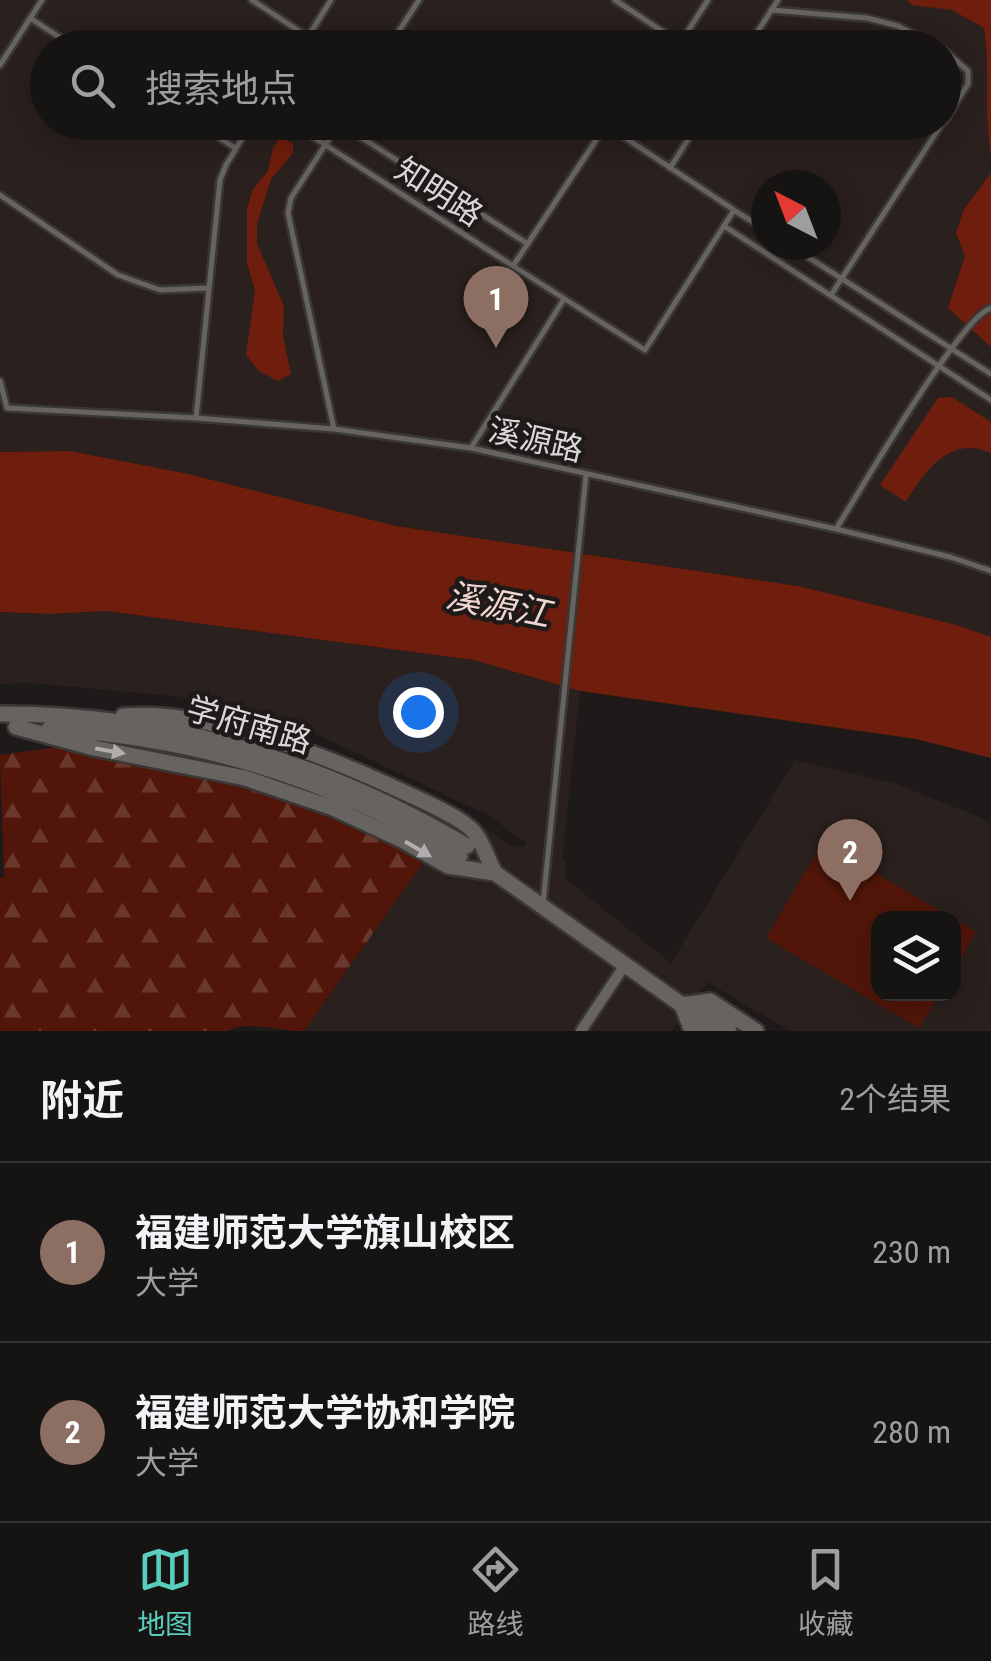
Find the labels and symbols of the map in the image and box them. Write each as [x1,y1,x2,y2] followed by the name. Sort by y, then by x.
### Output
[388,150,490,234] street label: 知明路
[751,170,841,260] north arrow
[464,266,528,348] pin: 1
[485,411,587,469] street label: 溪源路
[442,575,557,636] water label: 溪源江
[393,687,444,738] your location
[182,689,316,761] street label: 学府南路
[95,744,127,759] one-way arrow
[818,818,882,901] pin: 2
[404,840,432,857] one-way arrow

